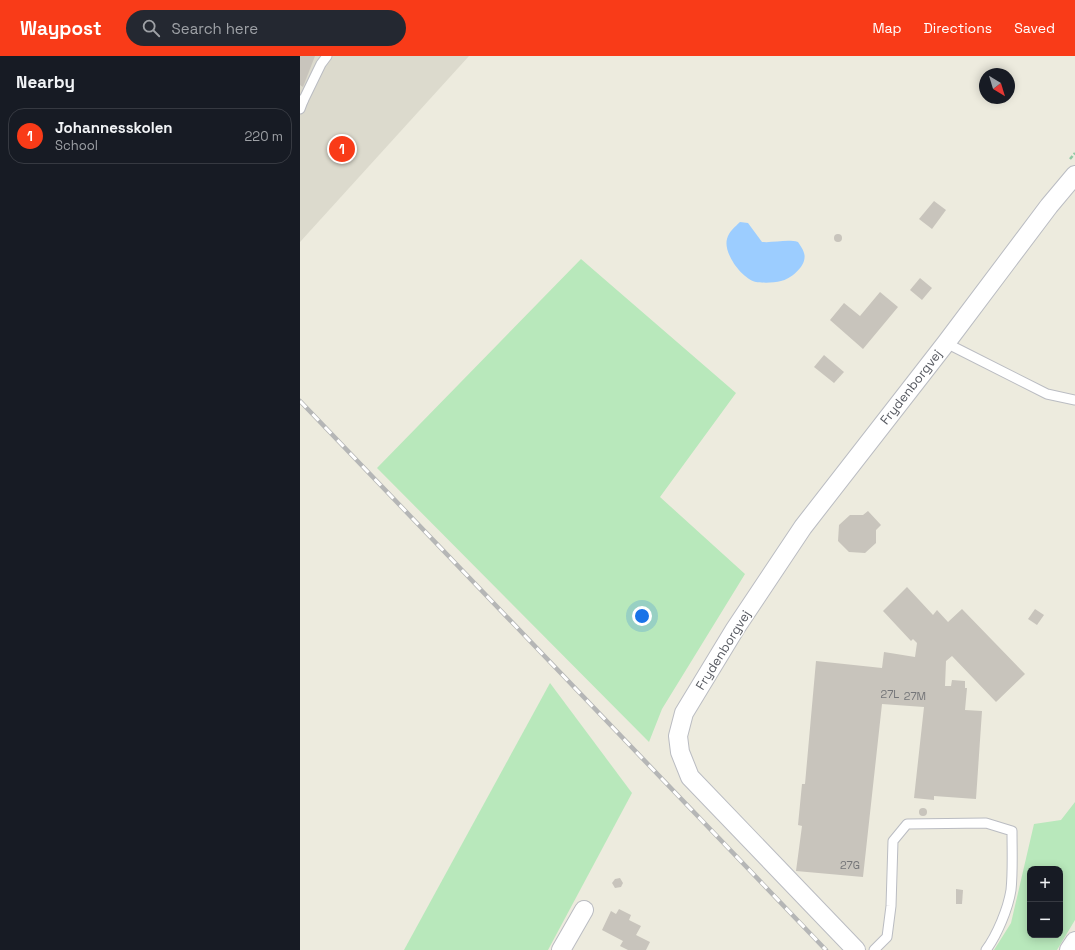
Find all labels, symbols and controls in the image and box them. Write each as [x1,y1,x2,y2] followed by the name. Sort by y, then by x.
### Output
[126,10,406,46] search box
[20,16,102,41] text: Waypost
[140,17,162,39] icon: search
[172,19,258,38] text: Search here
[872,19,902,37] text: Map
[924,19,992,37] text: Directions
[1014,19,1055,37] text: Saved
[979,68,1015,104] north arrow
[16,71,75,93] text: Nearby
[55,118,173,137] text: Johannesskolen
[27,128,33,145] text: 1
[244,128,283,145] text: 220 m
[329,134,355,164] pin: 1
[55,137,98,154] text: School
[876,346,946,428] street label: Frydenborgvej
[632,606,652,626] your location
[692,607,754,693] street label: Frydenborgvej
[881,687,899,701] house number: 27L
[904,689,926,703] house number: 27M
[840,858,860,872] house number: 27G
[1027,866,1063,938] map controls
[1027,866,1063,902] button: +
[1027,902,1063,938] button: −

